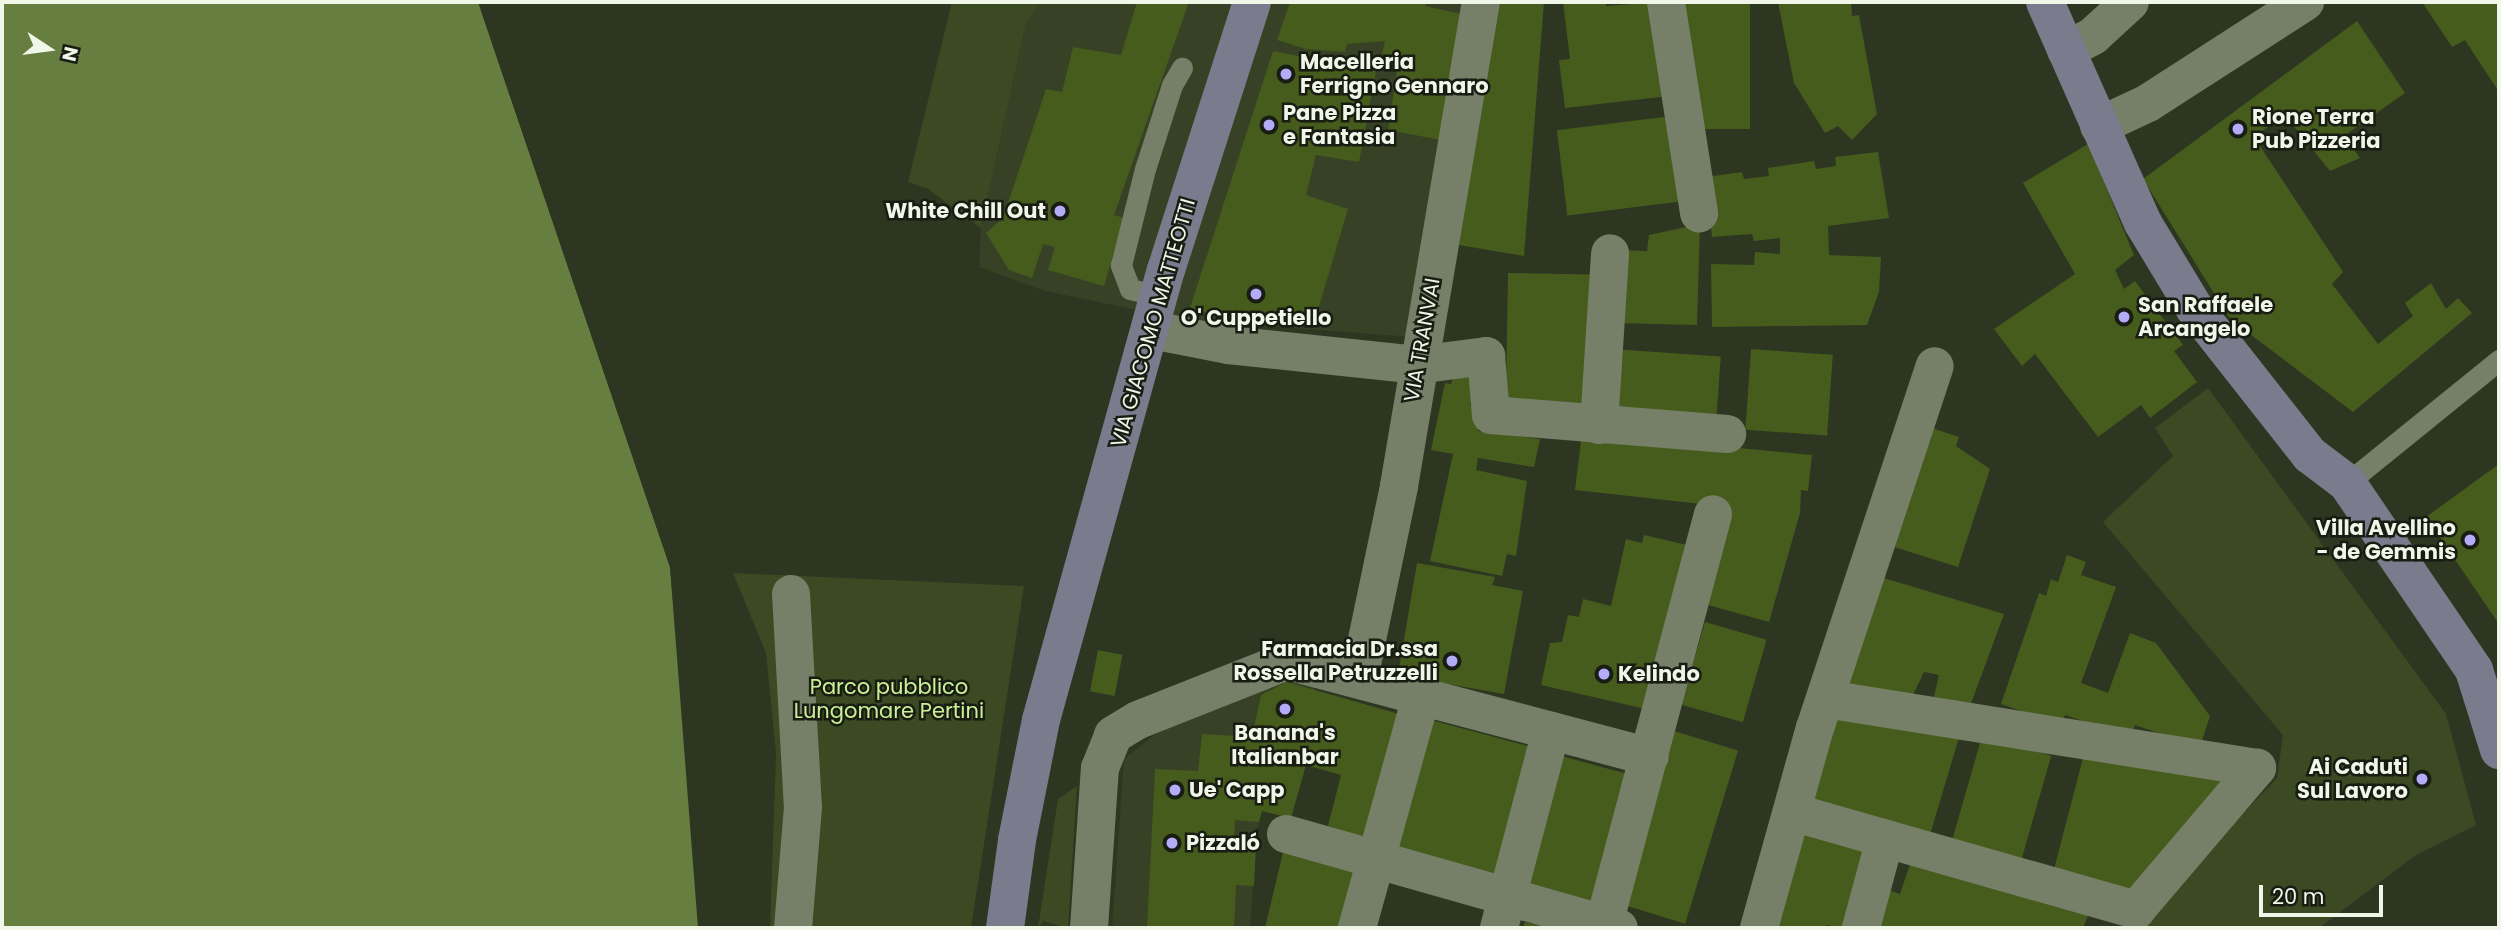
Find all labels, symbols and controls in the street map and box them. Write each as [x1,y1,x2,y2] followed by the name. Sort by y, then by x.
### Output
[14,14,84,84] north arrow
[55,44,85,64] text: N
[1300,49,1489,99] place label: Macelleria Ferrigno Gennaro
[1278,66,1294,82] marker: Macelleria Ferrigno Gennaro
[1283,100,1396,150] place label: Pane Pizza e Fantasia
[2252,104,2380,154] place label: Rione Terra Pub Pizzeria
[1261,117,1277,133] marker: Pane Pizza e Fantasia
[2230,121,2246,137] marker: Rione Terra Pub Pizzeria
[1105,196,1201,450] street label: VIA GIACOMO MATTEOTTI
[885,198,1046,224] place label: White Chill Out
[1052,203,1068,219] marker: White Chill Out
[1399,276,1445,404] street label: VIA TRANVAI
[1248,286,1264,302] marker: O' Cuppetiello
[2138,292,2273,342] place label: San Raffaele Arcangelo
[1181,305,1331,331] place label: O' Cuppetiello
[2116,309,2132,325] marker: San Raffaele Arcangelo
[2316,515,2456,565] place label: Villa Avellino - de Gemmis
[2462,532,2478,548] marker: Villa Avellino - de Gemmis
[1233,636,1438,686] place label: Farmacia Dr.ssa Rossella Petruzzelli
[1444,653,1460,669] marker: Farmacia Dr.ssa Rossella Petruzzelli
[1618,661,1700,687] place label: Kelindo
[1596,666,1612,682] marker: Kelindo
[794,674,984,724] park label: Parco pubblico Lungomare Pertini
[1277,701,1293,717] marker: Banana's Italianbar
[1231,720,1339,770] place label: Banana's Italianbar
[2297,754,2408,804] place label: Ai Caduti Sul Lavoro
[2414,771,2430,787] marker: Ai Caduti Sul Lavoro
[1189,777,1285,803] place label: Ue' Capp
[1167,782,1183,798] marker: Ue' Capp
[1186,830,1260,856] place label: Pizzaló
[1164,835,1180,851] marker: Pizzaló
[2263,870,2387,914] scale bar
[2272,882,2325,911] text: 20 m

